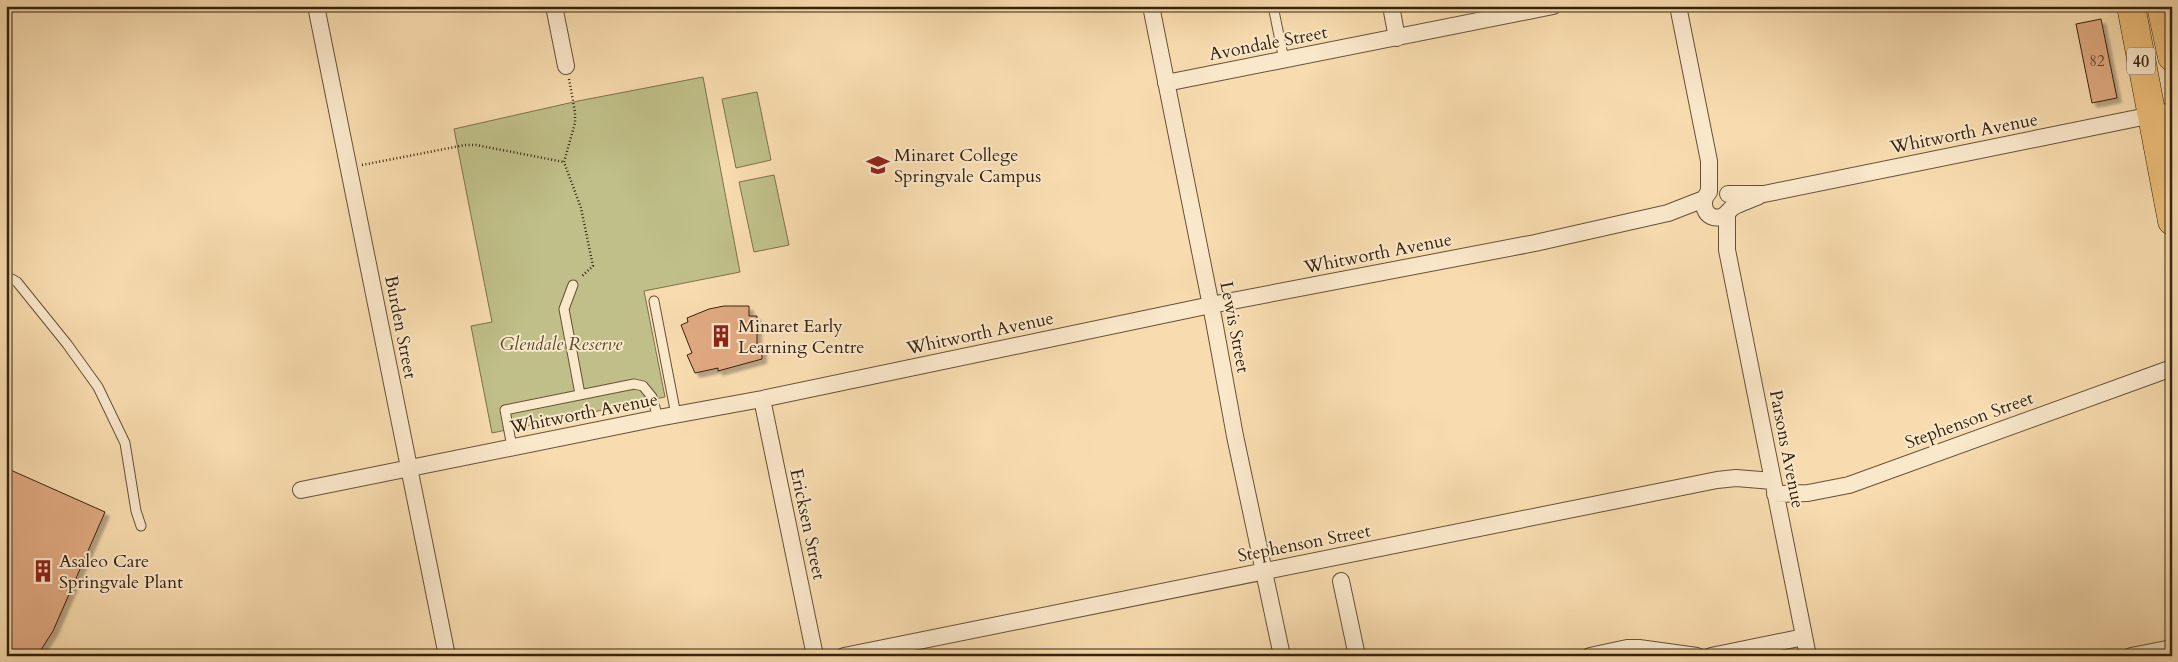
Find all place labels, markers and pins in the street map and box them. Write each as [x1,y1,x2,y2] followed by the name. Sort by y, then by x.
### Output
[894,143,1041,189] place label: Minaret College Springvale Campus
[865,152,891,178] school or university icon: Minaret College Springvale Campus
[738,314,864,360] place label: Minaret Early Learning Centre
[708,323,734,349] building icon: Minaret Early Learning Centre
[59,549,183,595] place label: Asaleo Care Springvale Plant
[30,558,56,584] building icon: Asaleo Care Springvale Plant

